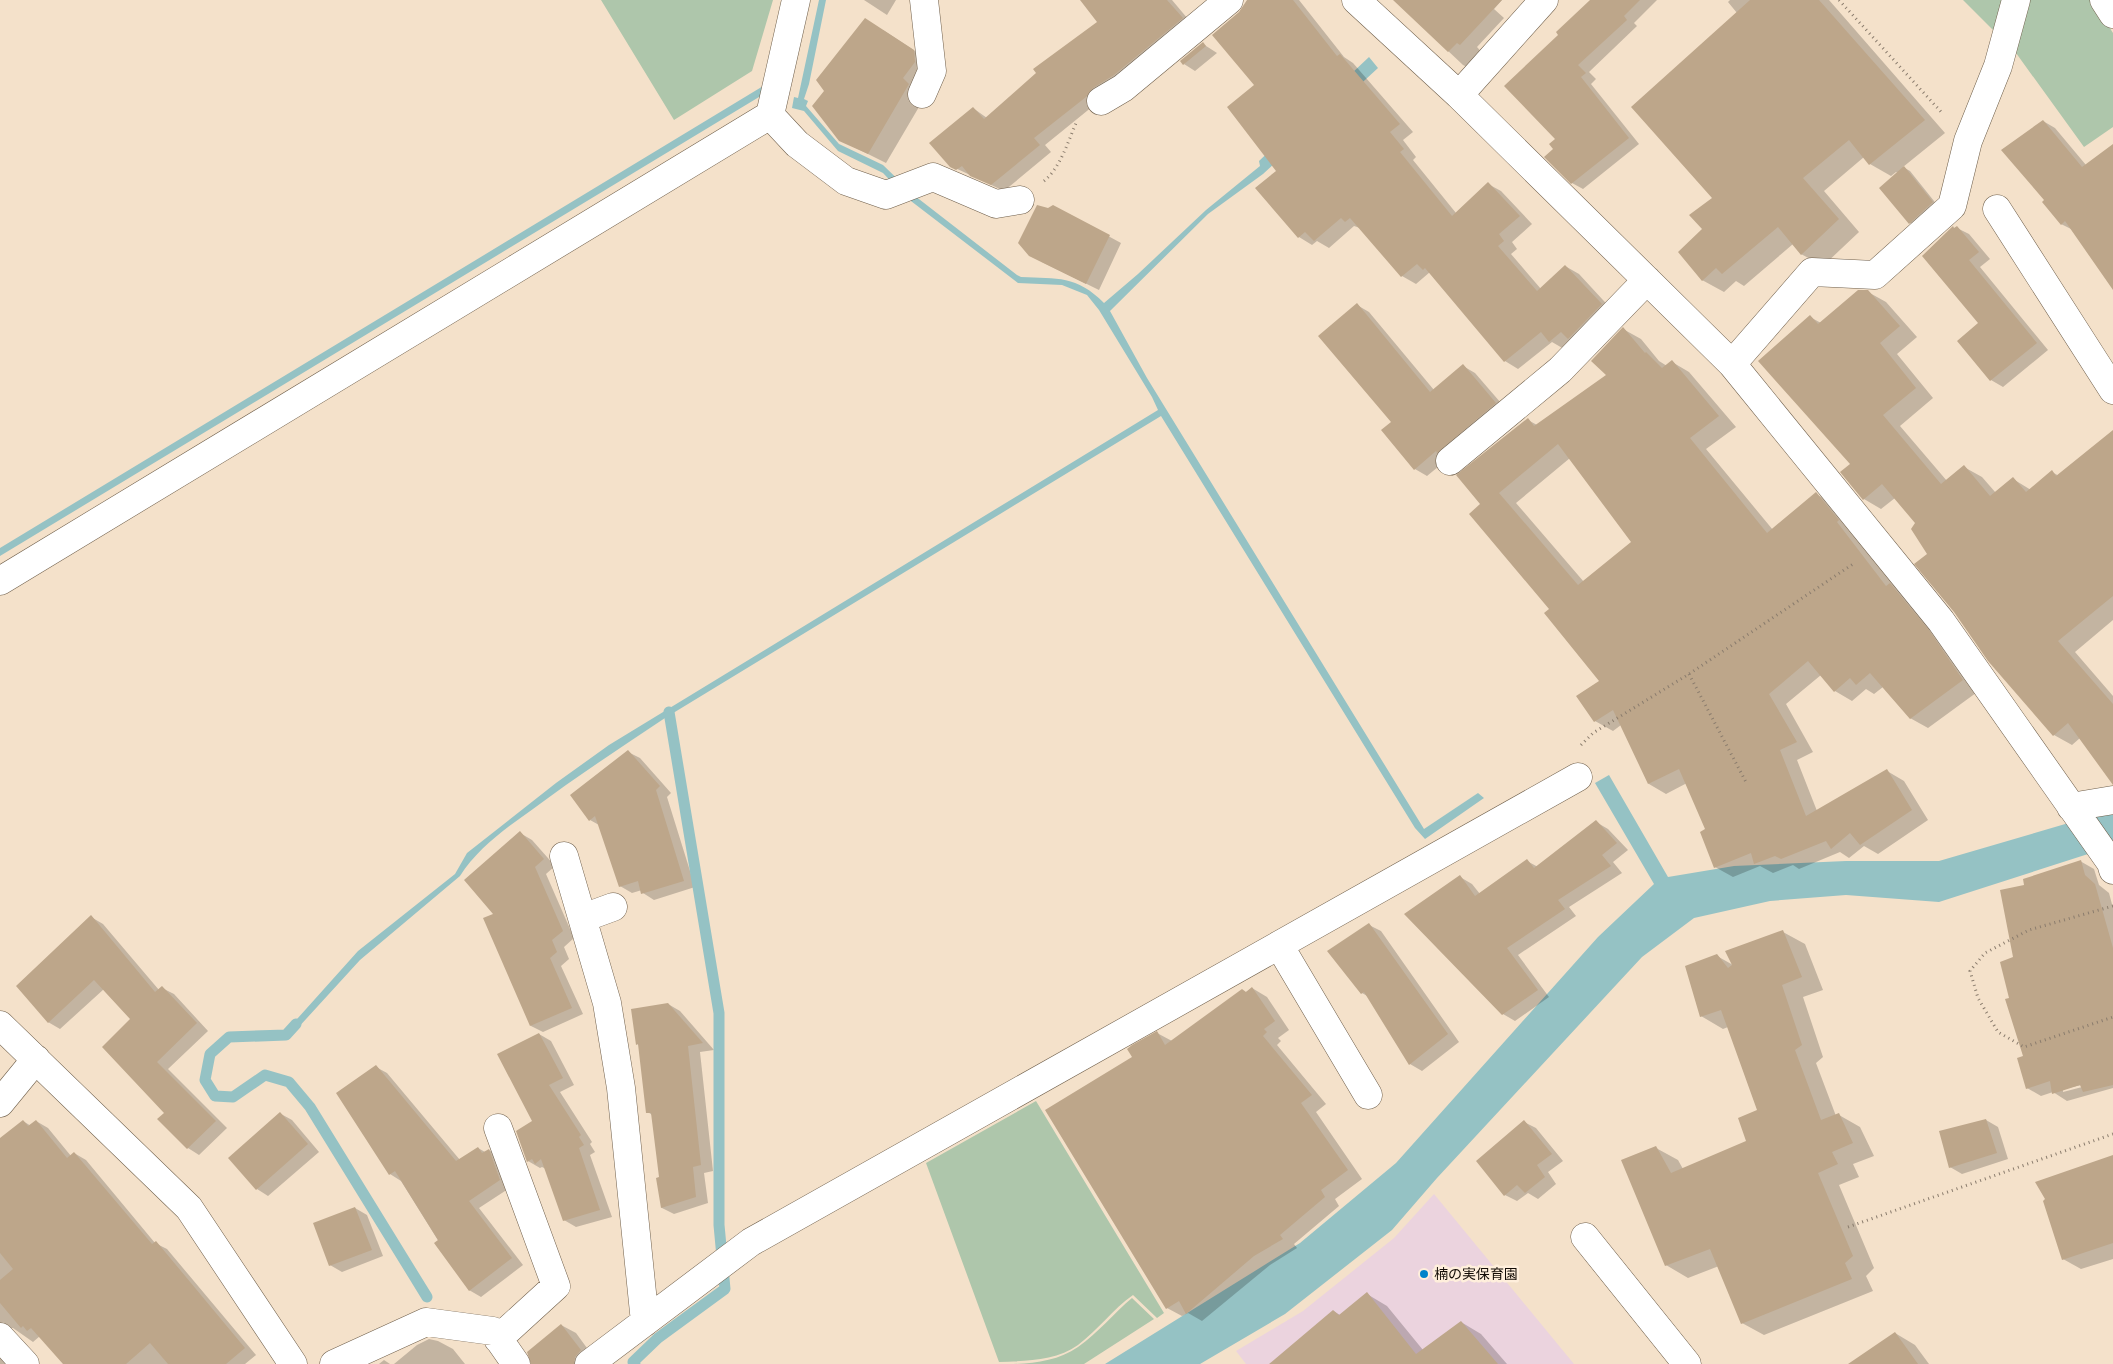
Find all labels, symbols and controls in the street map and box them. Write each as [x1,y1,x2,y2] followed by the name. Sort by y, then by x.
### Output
[1434,1263,1518,1283] place label: 楠の実保育園
[1418,1268,1430,1280] marker: 楠の実保育園

